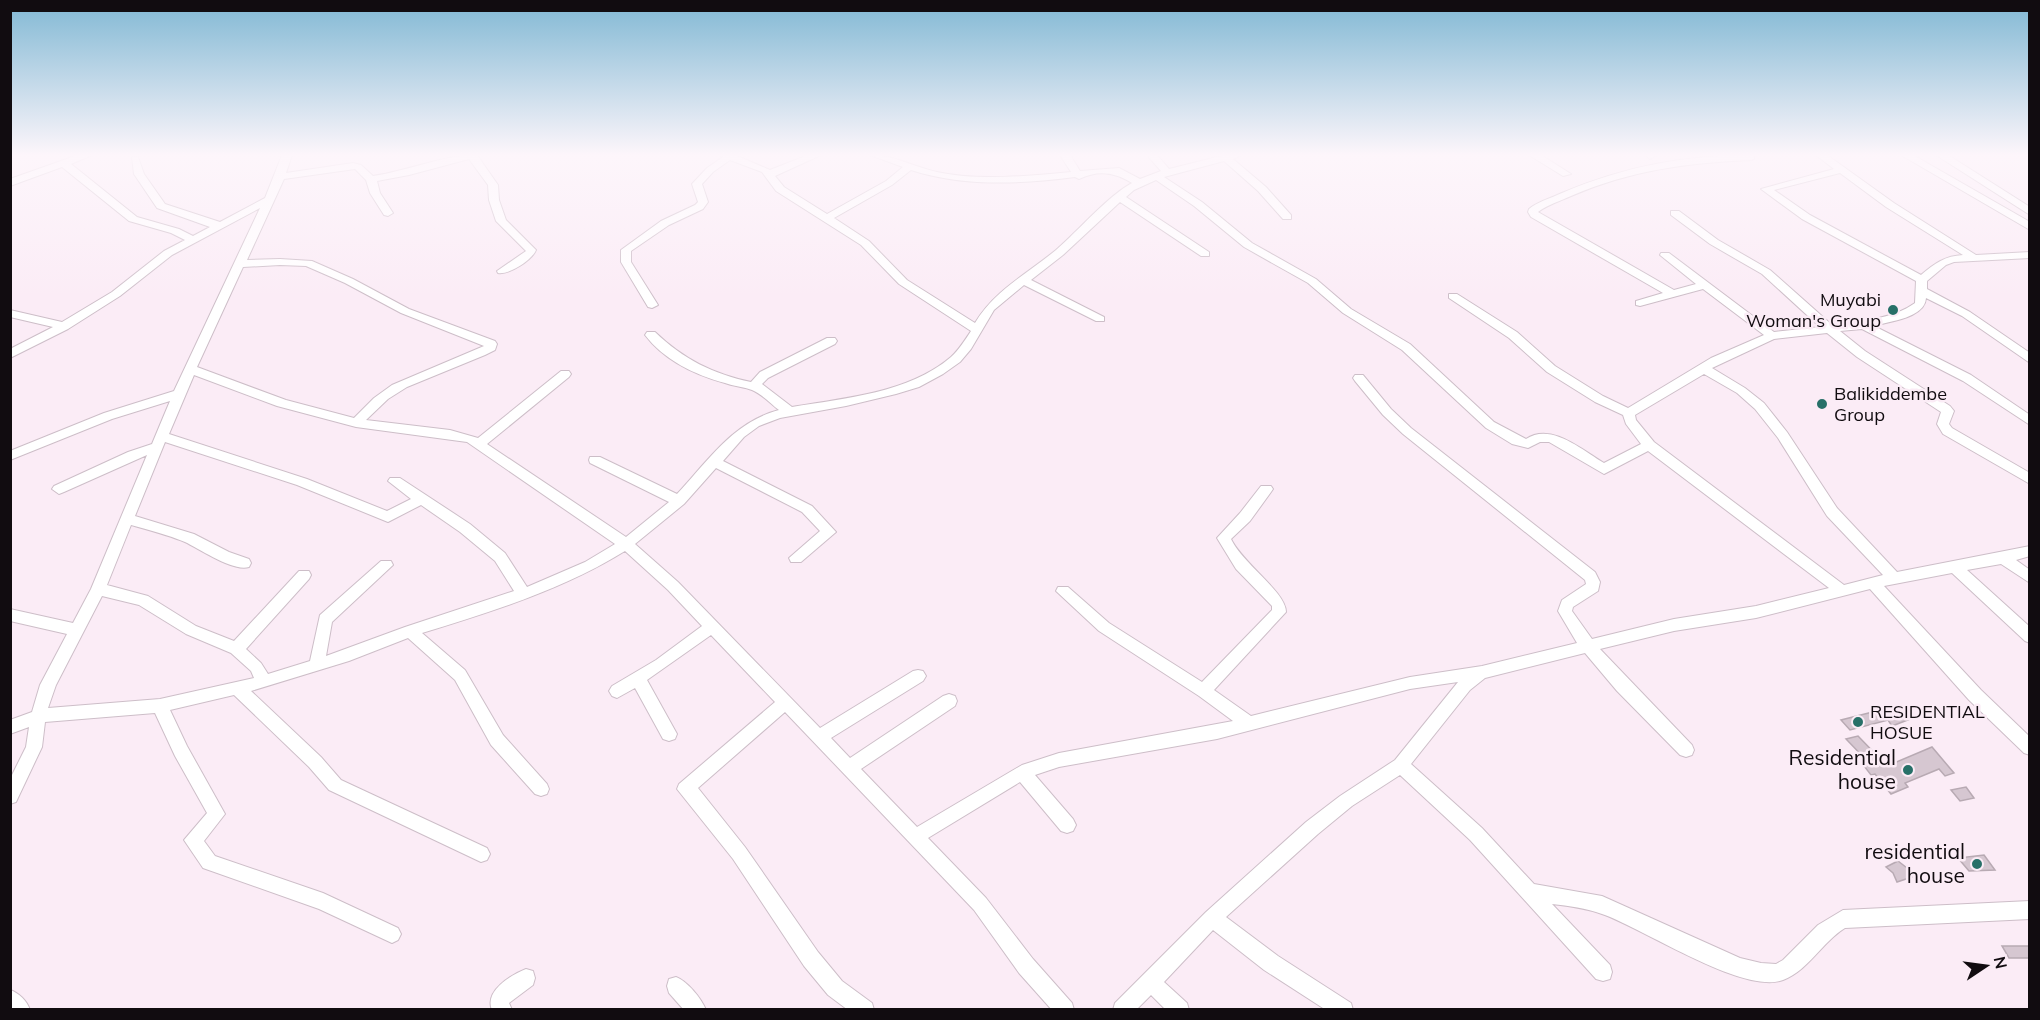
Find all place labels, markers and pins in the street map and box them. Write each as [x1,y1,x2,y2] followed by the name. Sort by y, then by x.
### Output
[1746,288,1881,332] place label: Muyabi Woman's Group
[1886,303,1900,317] marker: Muyabi Woman's Group
[1834,382,1947,426] place label: Balikiddembe Group
[1815,397,1829,411] marker: Balikiddembe Group
[1870,700,1985,744] place label: RESIDENTIAL HOSUE
[1851,715,1865,729] marker: RESIDENTIAL HOSUE
[1789,744,1896,794] place label: Residential house
[1901,763,1915,777] marker: Residential house
[1864,838,1965,888] place label: residential house
[1970,857,1984,871] marker: residential house

